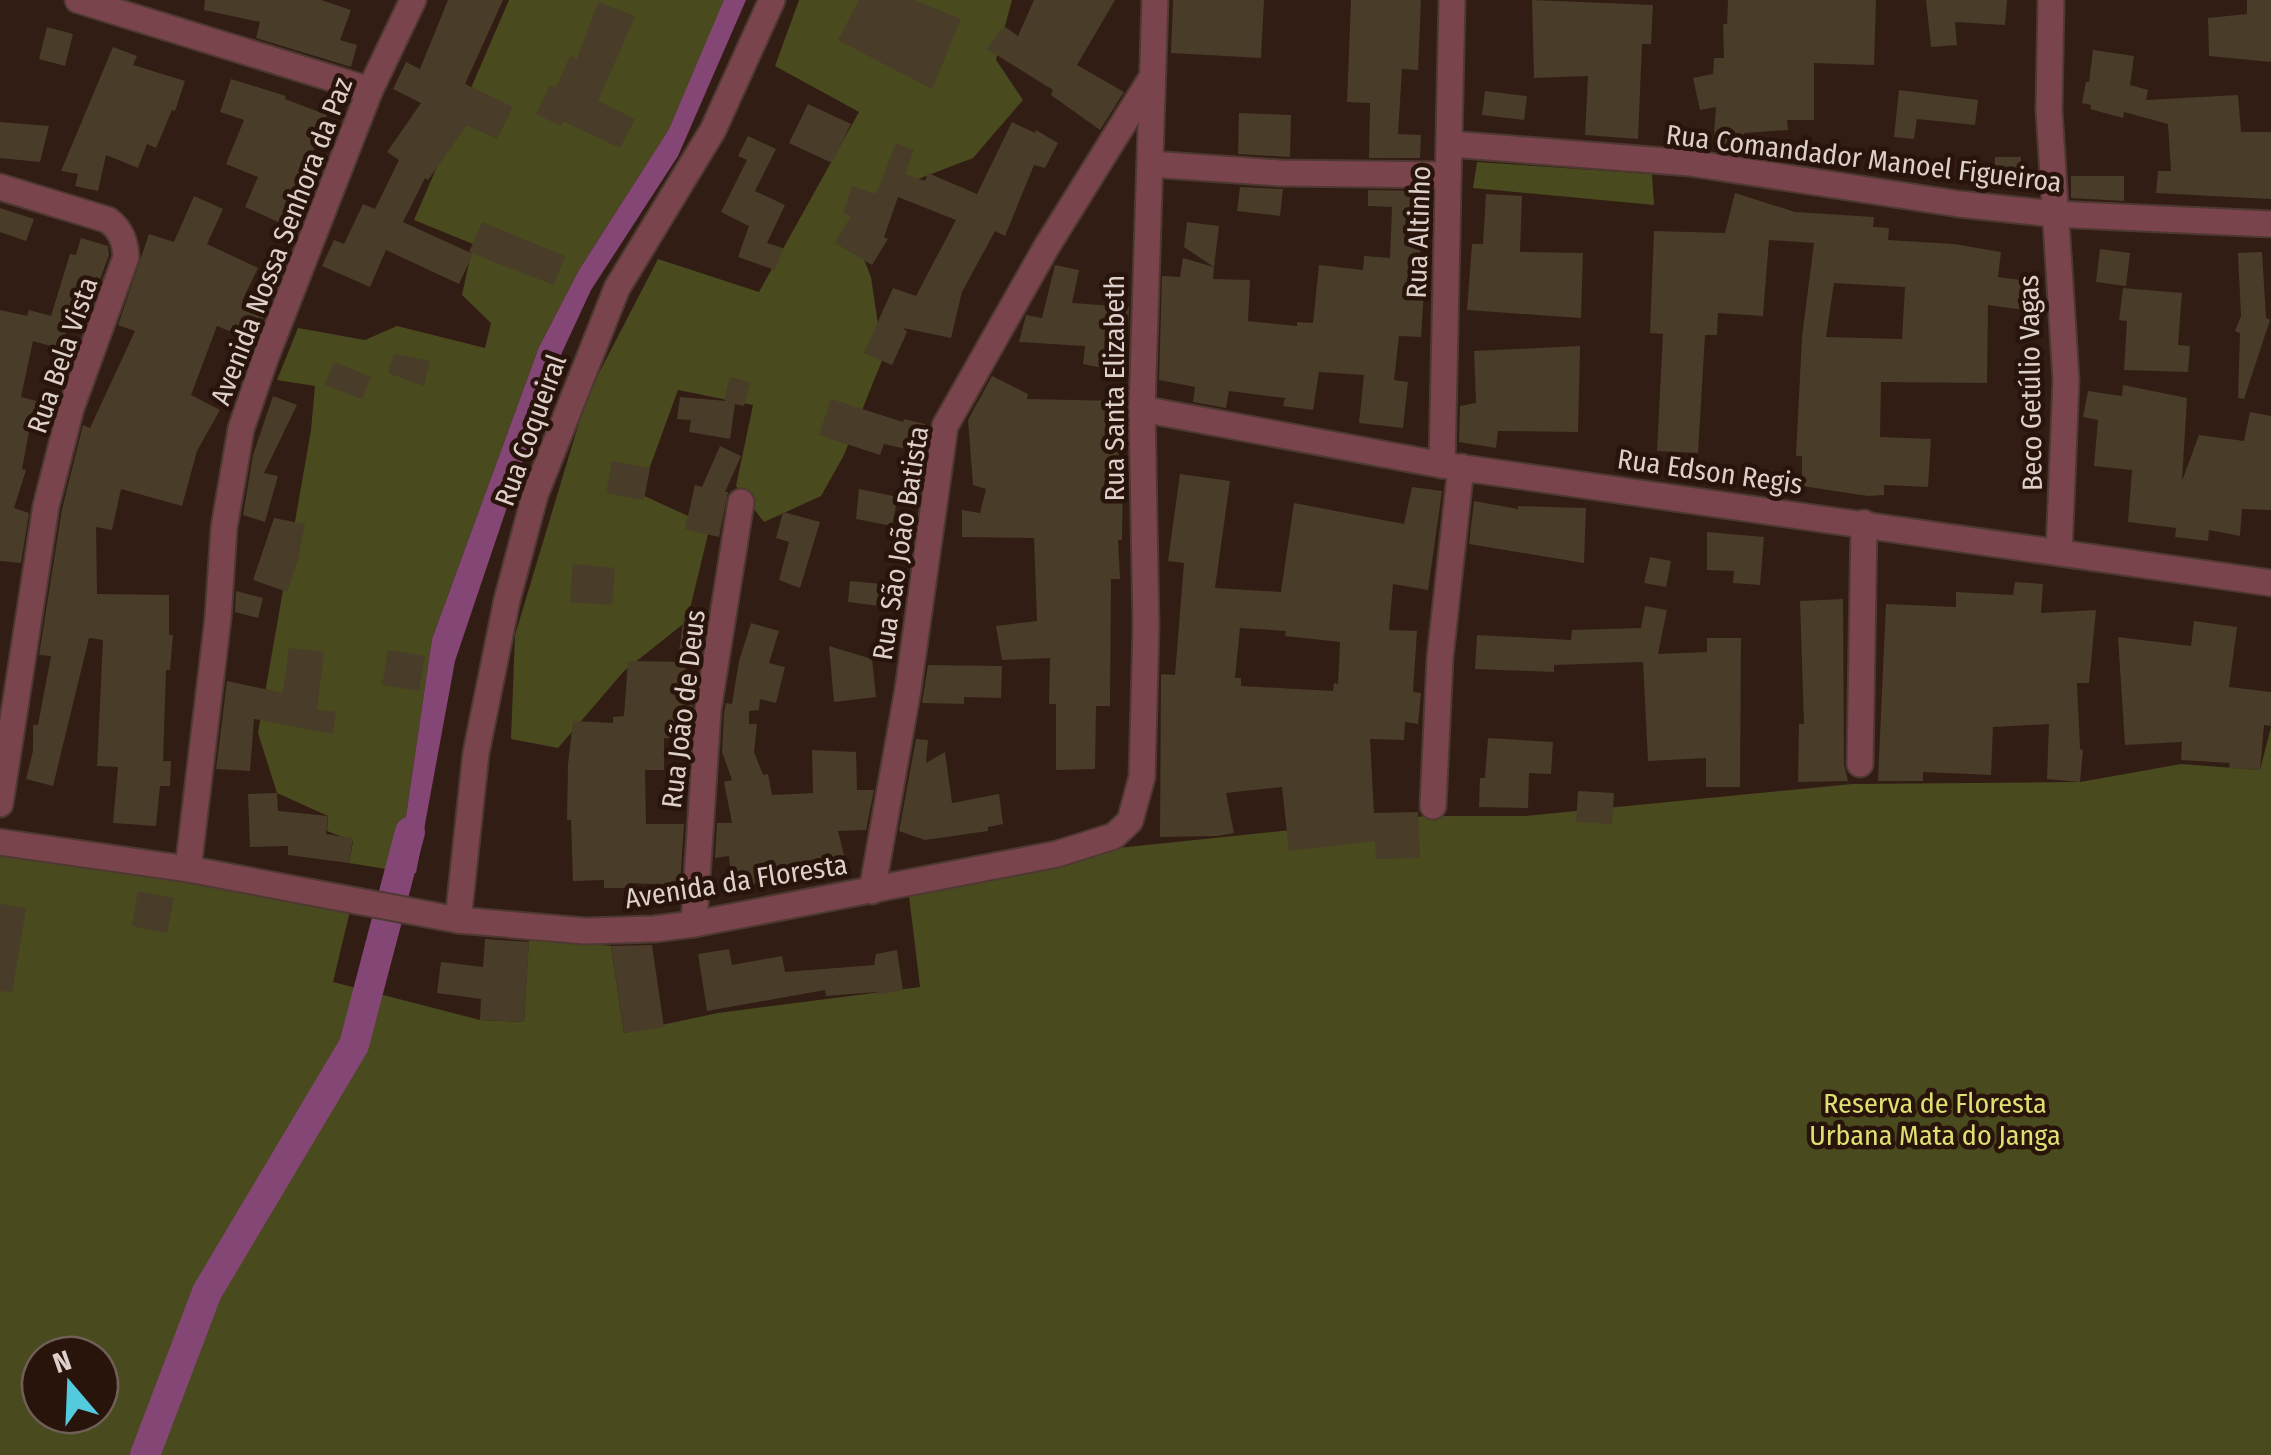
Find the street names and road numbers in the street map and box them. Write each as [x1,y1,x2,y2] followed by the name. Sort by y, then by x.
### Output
[204,73,359,410] street label: Avenida Nossa Senhora da Paz
[1664,118,2064,199] street label: Rua Comandador Manoel Figueiroa
[1400,165,1437,299] street label: Rua Altinho
[20,273,105,438] street label: Rua Bela Vista
[1098,275,1131,501] street label: Rua Santa Elizabeth
[2012,275,2049,491] street label: Beco Getúlio Vagas
[488,350,573,510] street label: Rua Coqueiral
[866,424,935,662] street label: Rua São João Batista
[1615,442,1805,501] street label: Rua Edson Regis
[655,608,712,810] street label: Rua João de Deus
[622,848,850,915] street label: Avenida da Floresta

